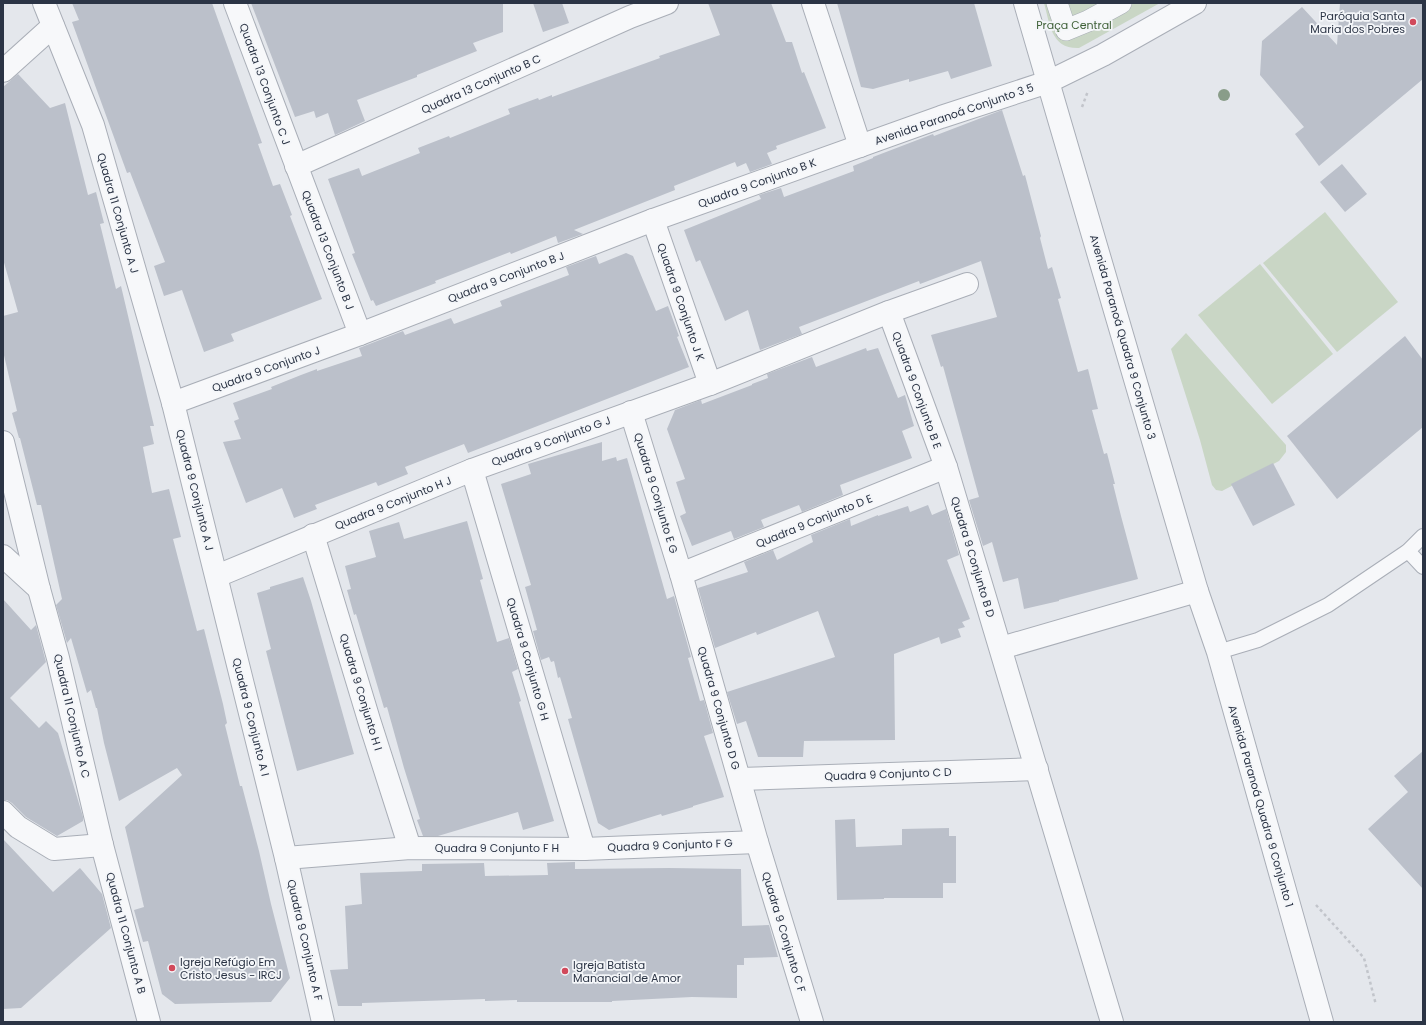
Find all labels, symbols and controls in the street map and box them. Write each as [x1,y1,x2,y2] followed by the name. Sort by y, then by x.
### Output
[1310,8,1405,37] place label: Paróquia Santa Maria dos Pobres
[1036,17,1112,33] park label: Praça Central
[1408,17,1418,27] marker: Paróquia Santa Maria dos Pobres
[235,21,295,147] street label: Quadra 13 Conjunto C J
[419,50,543,118] street label: Quadra 13 Conjunto B C
[872,79,1036,149] street label: Avenida Paranoá Conjunto 3 5
[93,151,143,275] street label: Quadra 11 Conjunto A J
[696,154,819,212] street label: Quadra 9 Conjunto B K
[298,188,358,312] street label: Quadra 13 Conjunto B J
[1086,233,1160,441] street label: Avenida Paranoá Quadra 9 Conjunto 3
[653,241,709,363] street label: Quadra 9 Conjunto J K
[445,247,567,307] street label: Quadra 9 Conjunto B J
[888,329,946,451] street label: Quadra 9 Conjunto B E
[210,342,322,396] street label: Quadra 9 Conjunto J
[489,412,613,470] street label: Quadra 9 Conjunto G J
[172,428,218,552] street label: Quadra 9 Conjunto A J
[630,431,682,556] street label: Quadra 9 Conjunto E G
[332,472,454,534] street label: Quadra 9 Conjunto H J
[753,490,875,552] street label: Quadra 9 Conjunto D E
[947,495,999,620] street label: Quadra 9 Conjunto B D
[503,596,553,722] street label: Quadra 9 Conjunto G H
[336,632,386,752] street label: Quadra 9 Conjunto H I
[694,644,744,772] street label: Quadra 9 Conjunto D G
[50,652,94,780] street label: Quadra 11 Conjunto A C
[229,656,273,778] street label: Quadra 9 Conjunto A I
[1224,703,1298,909] street label: Avenida Paranoá Quadra 9 Conjunto 1
[824,764,952,784] street label: Quadra 9 Conjunto C D
[607,835,733,855] street label: Quadra 9 Conjunto F G
[435,840,559,856] street label: Quadra 9 Conjunto F H
[102,870,150,996] street label: Quadra 11 Conjunto A B
[758,870,810,995] street label: Quadra 9 Conjunto C F
[283,878,327,1003] street label: Quadra 9 Conjunto A F
[180,954,282,983] place label: Igreja Refúgio Em Cristo Jesus - IRCJ
[573,957,681,986] place label: Igreja Batista Manancial de Amor
[167,963,177,973] marker: Igreja Refúgio Em Cristo Jesus - IRCJ
[560,966,570,976] marker: Igreja Batista Manancial de Amor

